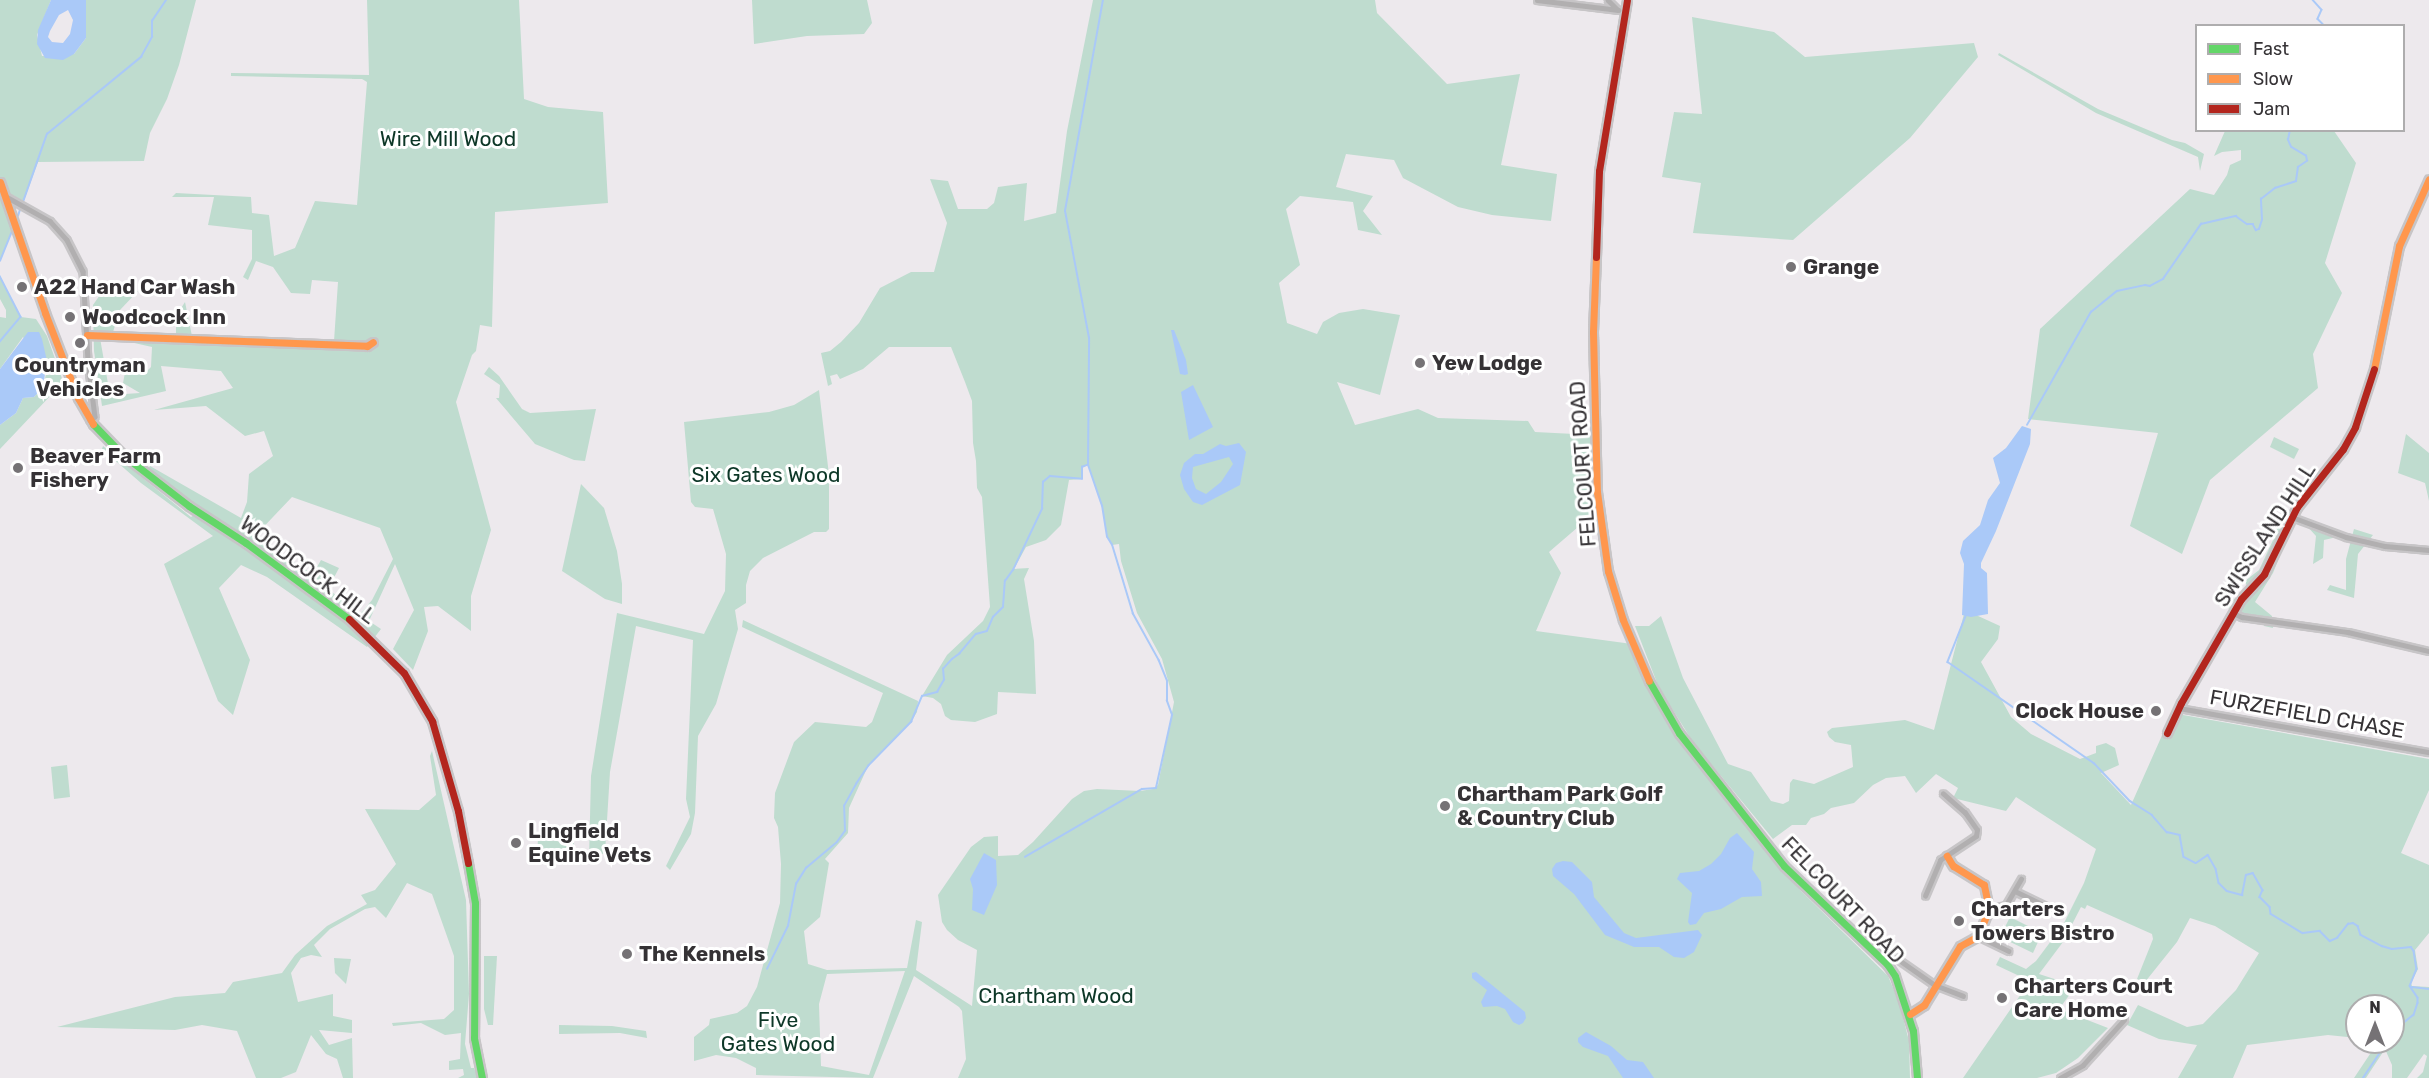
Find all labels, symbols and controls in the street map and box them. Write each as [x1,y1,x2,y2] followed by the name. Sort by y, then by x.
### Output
[2195,24,2405,132] legend
[2253,38,2289,60] text: Fast
[2253,68,2293,90] text: Slow
[2253,98,2290,120] text: Jam
[380,126,516,152] park label: Wire Mill Wood
[1803,254,1879,280] place label: Grange
[1784,260,1798,274] marker: Grange
[34,274,236,300] place label: A22 Hand Car Wash
[15,280,29,294] marker: A22 Hand Car Wash
[82,304,226,330] place label: Woodcock Inn
[63,310,77,324] marker: Woodcock Inn
[73,336,87,350] marker: Countryman Vehicles
[1432,350,1543,376] place label: Yew Lodge
[14,352,146,402] place label: Countryman Vehicles
[1413,356,1427,370] marker: Yew Lodge
[1565,380,1601,548] street label: FELCOURT ROAD
[30,443,162,493] place label: Beaver Farm Fishery
[2209,459,2321,611] street label: SWISSLAND HILL
[11,461,25,475] marker: Beaver Farm Fishery
[691,462,841,488] park label: Six Gates Wood
[235,511,381,629] street label: WOODCOCK HILL
[2208,685,2406,743] street label: FURZEFIELD CHASE
[2015,698,2144,724] place label: Clock House
[2149,704,2163,718] marker: Clock House
[1457,781,1663,831] place label: Chartham Park Golf & Country Club
[1438,799,1452,813] marker: Chartham Park Golf & Country Club
[528,818,652,868] place label: Lingfield Equine Vets
[1776,831,1910,969] street label: FELCOURT ROAD
[509,836,523,850] marker: Lingfield Equine Vets
[1971,896,2115,946] place label: Charters Towers Bistro
[1952,914,1966,928] marker: Charters Towers Bistro
[639,941,765,967] place label: The Kennels
[620,947,634,961] marker: The Kennels
[2014,973,2173,1023] place label: Charters Court Care Home
[978,983,1134,1009] park label: Chartham Wood
[1995,991,2009,1005] marker: Charters Court Care Home
[2345,994,2405,1054] north arrow
[2369,998,2381,1017] text: N
[721,1007,835,1057] park label: Five Gates Wood

